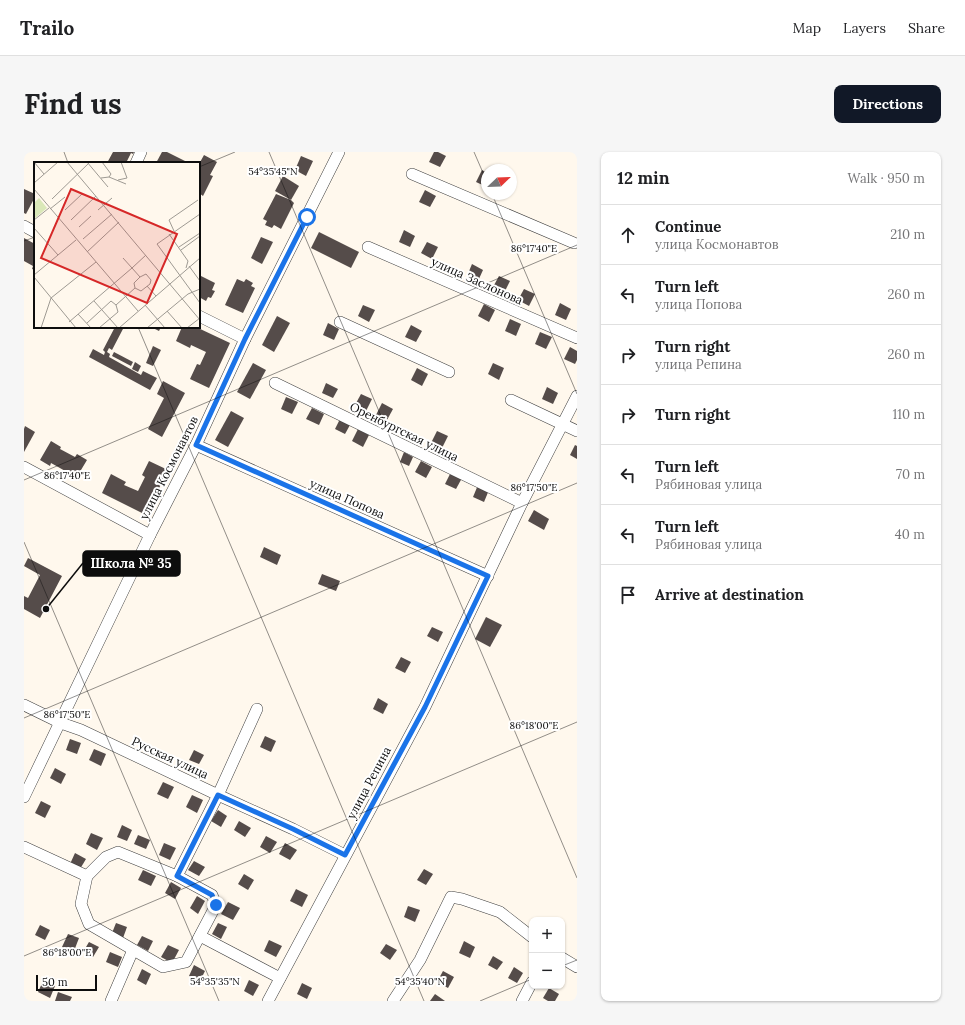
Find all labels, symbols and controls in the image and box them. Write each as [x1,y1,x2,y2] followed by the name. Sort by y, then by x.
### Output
[20,16,74,40] text: Trailo
[793,19,821,37] text: Map
[843,19,886,37] text: Layers
[908,19,945,37] text: Share
[834,85,941,123] button: Directions
[24,86,122,122] text: Find us
[34,162,200,328] inset map
[481,164,517,200] north arrow
[248,165,298,178] text: 54°35'45"N
[617,167,669,189] text: 12 min
[848,170,925,187] text: Walk · 950 m
[298,208,316,226] route start
[655,217,721,236] text: Continue
[617,224,639,246] icon: ahead
[890,226,925,243] text: 210 m
[655,236,779,253] text: улица Космонавтов
[511,242,557,255] text: 86°17'40"E
[429,254,525,307] street label: улица Заслонова
[655,277,719,296] text: Turn left
[617,284,639,306] icon: left
[887,286,925,303] text: 260 m
[655,296,742,313] text: улица Попова
[655,337,731,356] text: Turn right
[617,344,639,366] icon: right
[887,346,925,363] text: 260 m
[655,356,742,373] text: улица Репина
[347,399,461,464] street label: Оренбургская улица
[617,404,639,426] icon: right
[655,405,731,424] text: Turn right
[892,406,925,423] text: 110 m
[136,414,201,522] street label: улица Космонавтов
[655,457,719,476] text: Turn left
[617,464,639,486] icon: left
[896,466,925,483] text: 70 m
[44,469,90,482] text: 86°17'40"E
[307,475,387,522] street label: улица Попова
[655,476,762,493] text: Рябиновая улица
[510,481,558,494] text: 86°17'50"E
[655,517,719,536] text: Turn left
[617,524,639,546] icon: left
[895,526,925,543] text: 40 m
[655,536,762,553] text: Рябиновая улица
[83,551,180,576] callout: Школа № 35
[91,555,171,572] text: Школа № 35
[617,584,639,606] icon: arrive
[655,585,804,604] text: Arrive at destination
[43,708,91,721] text: 86°17'50"E
[510,719,558,732] text: 86°18'00"E
[129,733,211,782] street label: Русская улица
[343,744,394,822] street label: улица Репина
[207,896,225,914] route end
[529,917,565,989] map controls
[529,917,565,953] button: +
[43,946,91,959] text: 86°18'00"E
[529,953,565,989] button: −
[36,973,97,992] scale bar
[42,975,68,989] text: 50 m
[190,975,240,988] text: 54°35'35"N
[395,975,445,988] text: 54°35'40"N

